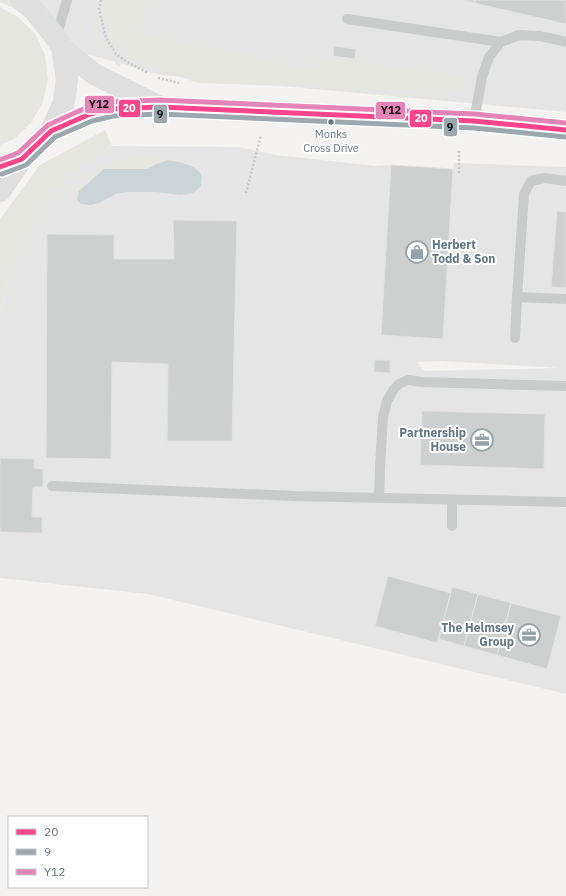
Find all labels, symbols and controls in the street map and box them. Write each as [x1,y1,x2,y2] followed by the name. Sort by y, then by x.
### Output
[84,95,115,114] line badge: Y12
[89,97,110,111] text: Y12
[118,99,141,118] line badge: 20
[122,101,136,115] text: 20
[375,101,406,120] line badge: Y12
[381,103,402,117] text: Y12
[153,104,168,124] line badge: 9
[157,107,164,121] text: 9
[409,109,432,128] line badge: 20
[414,111,428,125] text: 20
[326,117,336,127] marker: Monks Cross Drive
[443,117,458,137] line badge: 9
[447,120,454,134] text: 9
[303,127,359,155] place label: Monks Cross Drive
[432,237,495,266] place label: Herbert Todd & Son
[404,239,430,265] shop icon: Herbert Todd & Son
[399,425,466,454] place label: Partnership House
[469,427,495,453] office icon: Partnership House
[441,620,515,649] place label: The Helmsey Group
[516,622,542,648] office icon: The Helmsey Group
[8,816,148,888] legend
[44,824,58,839] text: 20
[44,844,51,859] text: 9
[44,864,66,879] text: Y12

